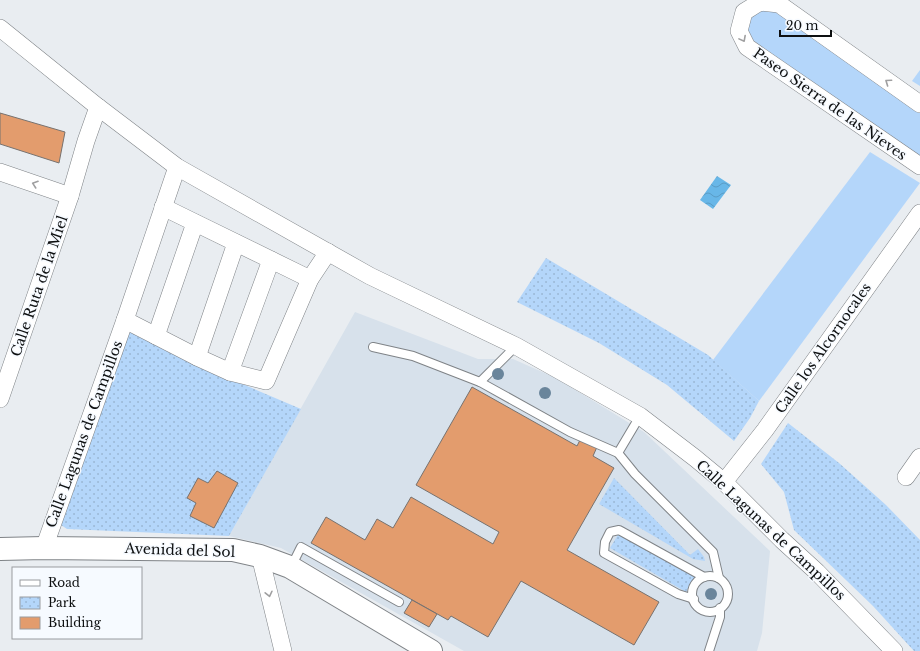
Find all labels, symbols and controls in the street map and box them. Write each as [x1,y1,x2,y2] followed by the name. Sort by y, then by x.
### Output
[780,12,831,38] scale bar
[786,18,818,33] text: 20 m
[738,34,746,42] one-way arrow
[750,44,910,164] street label: Paseo Sierra de las Nieves
[886,79,893,86] one-way arrow
[32,180,39,189] one-way arrow
[6,213,72,359] street label: Calle Ruta de la Miel
[771,279,875,417] street label: Calle los Alcornocales
[42,338,126,530] street label: Calle Lagunas de Campillos
[692,456,850,604] street label: Calle Lagunas de Campillos
[123,539,236,561] street label: Avenida del Sol
[12,567,142,639] legend
[48,575,80,590] text: Road
[264,590,273,597] one-way arrow
[48,595,76,610] text: Park
[48,615,102,630] text: Building

